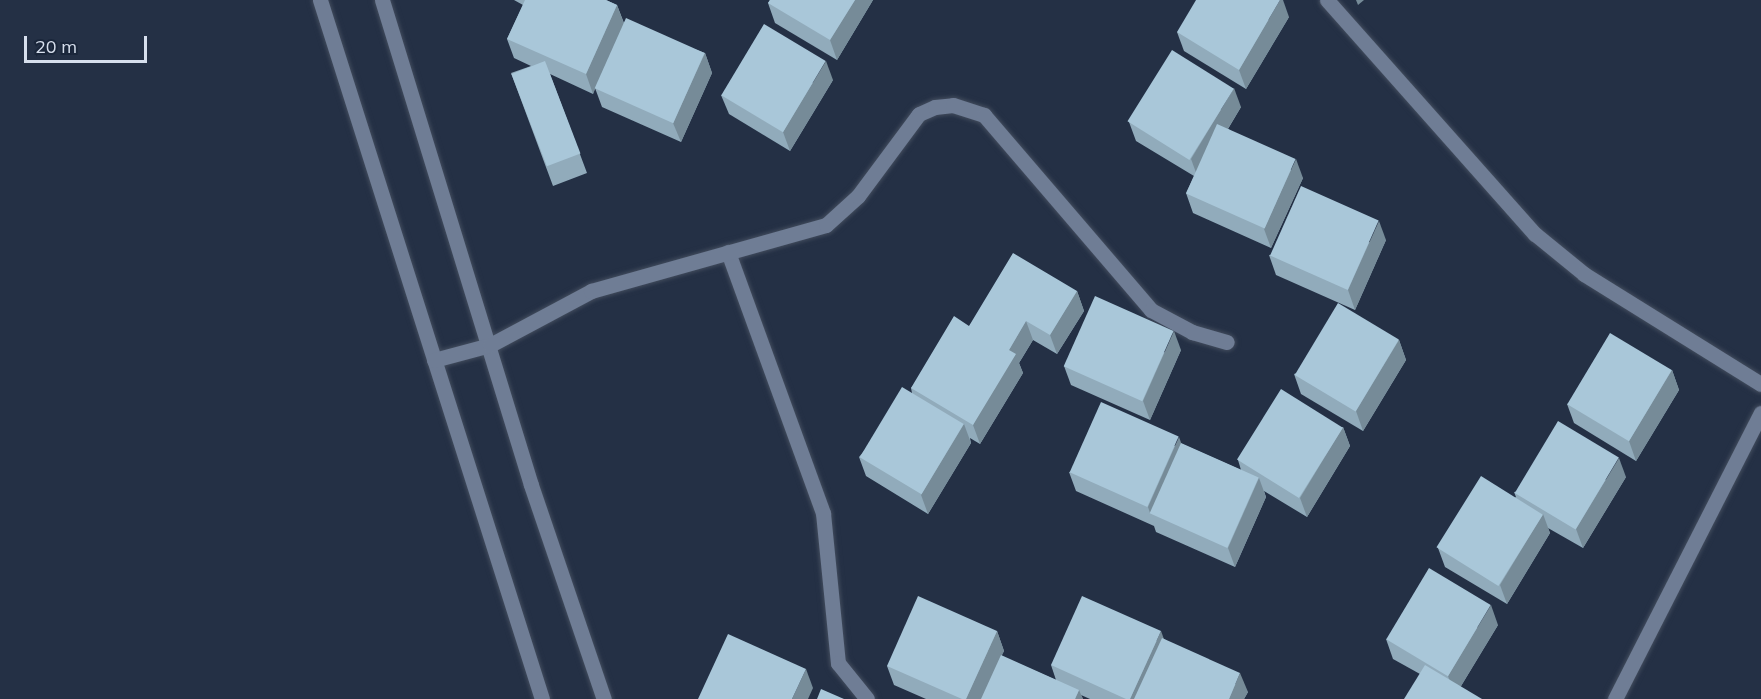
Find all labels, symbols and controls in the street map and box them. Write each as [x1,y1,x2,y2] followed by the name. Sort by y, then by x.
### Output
[27,24,150,62] scale bar
[35,35,77,58] text: 20 m

